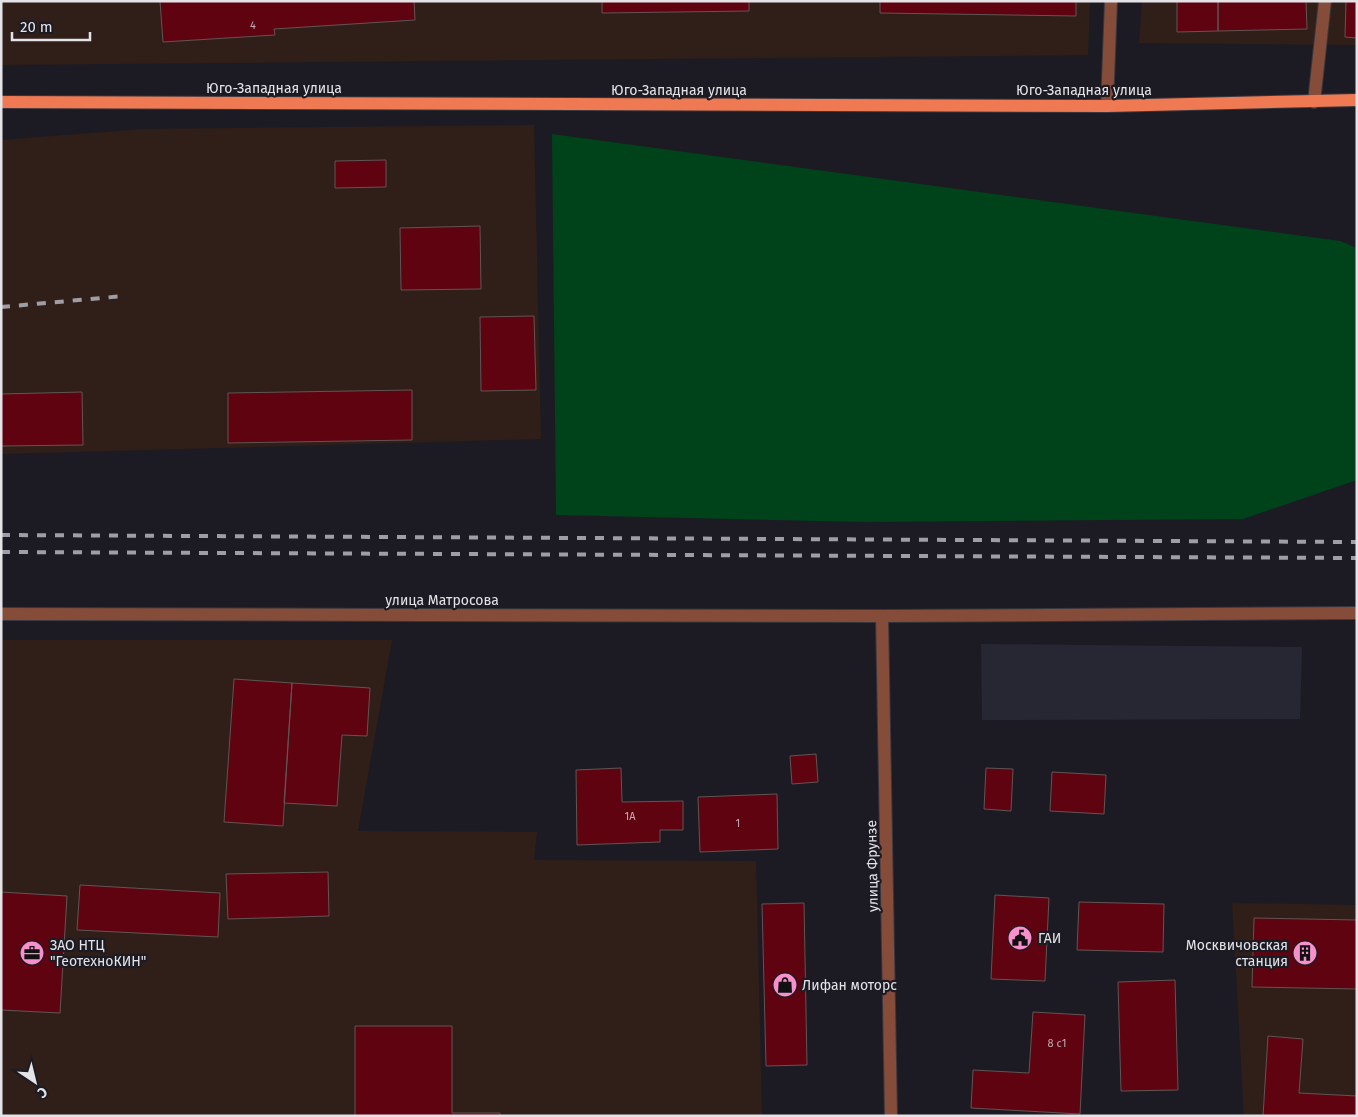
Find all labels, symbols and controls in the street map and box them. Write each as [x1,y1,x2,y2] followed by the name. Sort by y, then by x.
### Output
[12,10,90,42] scale bar
[20,18,53,36] text: 20 m
[250,19,256,32] house number: 4
[206,80,342,97] street label: Юго-Западная улица
[611,82,747,99] street label: Юго-Западная улица
[1016,82,1152,99] street label: Юго-Западная улица
[385,592,499,609] street label: улица Матросова
[624,810,636,823] house number: 1А
[736,817,740,830] house number: 1
[863,820,882,912] street label: улица Фрунзе
[1007,925,1033,951] public building icon: ГАИ
[1038,930,1061,947] place label: ГАИ
[50,937,146,970] place label: ЗАО НТЦ "ГеотехноКИН"
[1186,937,1288,970] place label: Москвичовская станция
[19,940,45,966] office icon: ЗАО НТЦ "ГеотехноКИН"
[1292,940,1318,966] building icon: Москвичовская станция
[772,972,798,998] shop icon: Лифан моторс
[802,977,897,994] place label: Лифан моторс
[1048,1037,1066,1050] house number: 8 с1
[10,1057,60,1107] north arrow
[34,1083,50,1102] text: С

